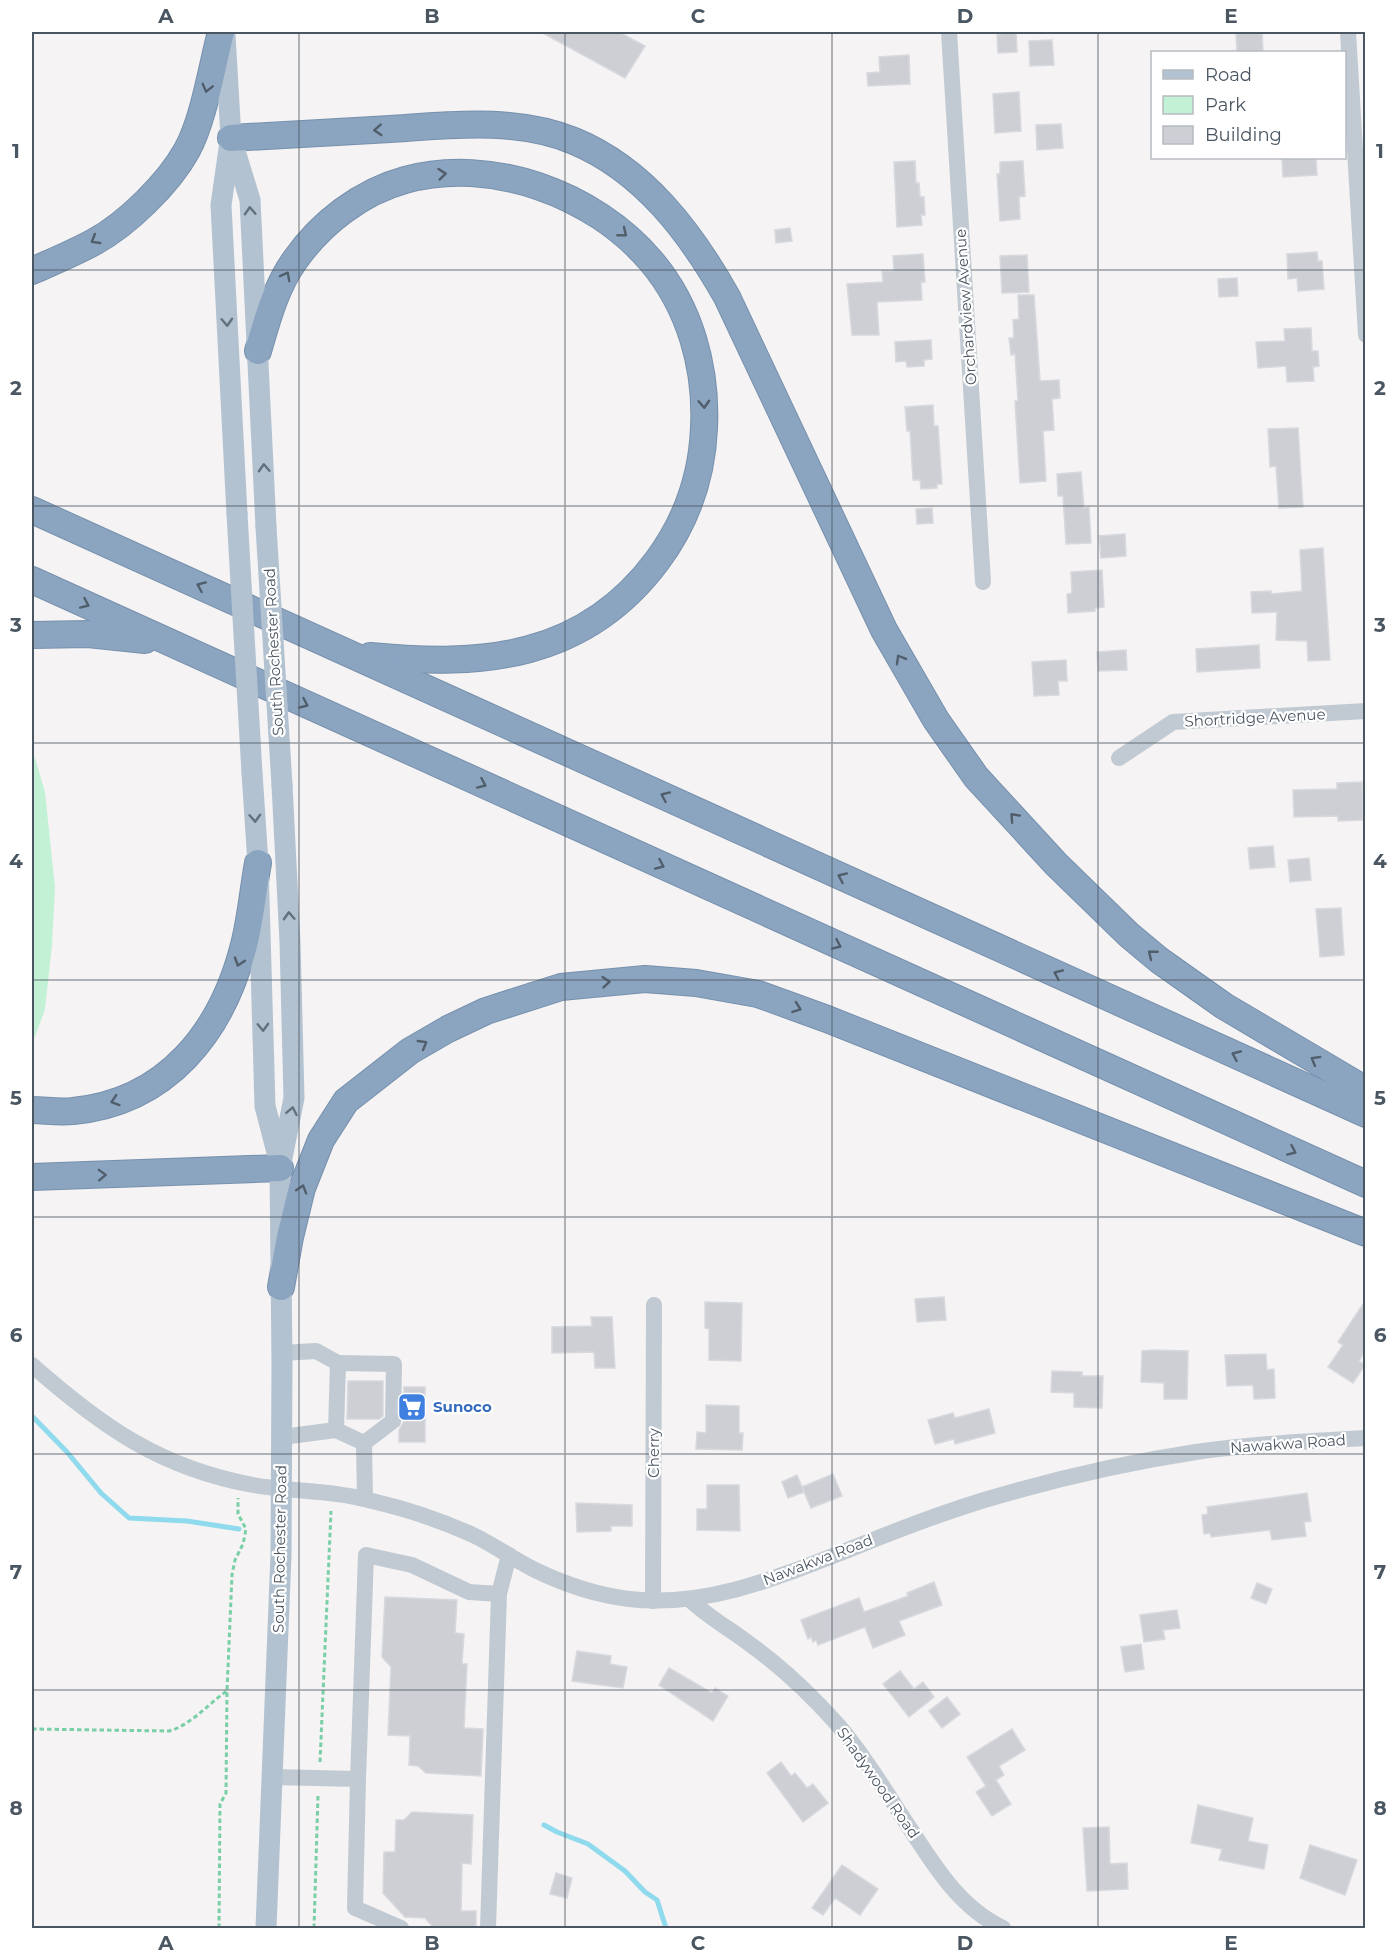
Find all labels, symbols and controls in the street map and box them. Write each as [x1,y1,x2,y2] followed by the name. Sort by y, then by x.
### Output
[157,4,174,28] text: A
[424,4,440,28] text: B
[691,4,706,28] text: C
[957,4,973,28] text: D
[1224,4,1238,28] text: E
[1151,51,1346,159] legend
[1205,64,1252,86] text: Road
[201,83,214,93] one-way arrow
[1205,94,1246,116] text: Park
[373,123,382,136] one-way arrow
[1205,124,1282,146] text: Building
[12,139,20,163] text: 1
[1376,139,1384,163] text: 1
[437,169,447,181] one-way arrow
[244,206,257,215] one-way arrow
[616,226,627,237] one-way arrow
[951,228,980,386] street label: Orchardview Avenue
[91,233,101,245] one-way arrow
[279,272,290,283] one-way arrow
[220,317,233,326] one-way arrow
[10,376,22,400] text: 2
[1374,376,1386,400] text: 2
[698,399,711,408] one-way arrow
[257,464,270,473] one-way arrow
[260,568,287,736] street label: South Rochester Road
[196,582,207,594] one-way arrow
[78,597,89,609] one-way arrow
[9,613,22,637] text: 3
[1373,613,1386,637] text: 3
[896,655,908,665] one-way arrow
[298,696,309,708] one-way arrow
[1184,704,1326,731] street label: Shortridge Avenue
[476,777,487,789] one-way arrow
[660,792,671,804] one-way arrow
[1010,813,1021,823] one-way arrow
[248,814,261,823] one-way arrow
[9,849,23,873] text: 4
[1373,849,1387,873] text: 4
[653,857,664,869] one-way arrow
[838,872,849,884] one-way arrow
[282,912,295,921] one-way arrow
[831,938,842,950] one-way arrow
[1148,950,1159,961] one-way arrow
[234,956,246,967] one-way arrow
[1054,970,1065,982] one-way arrow
[601,976,610,989] one-way arrow
[791,1000,802,1013] one-way arrow
[257,1022,269,1031] one-way arrow
[417,1039,427,1051] one-way arrow
[1231,1050,1242,1062] one-way arrow
[1311,1056,1321,1067] one-way arrow
[10,1086,22,1110] text: 5
[1374,1086,1386,1110] text: 5
[110,1094,121,1106] one-way arrow
[285,1106,298,1116] one-way arrow
[1285,1144,1296,1156] one-way arrow
[98,1169,107,1182] one-way arrow
[295,1184,308,1195] one-way arrow
[10,1323,23,1347] text: 6
[1374,1323,1387,1347] text: 6
[396,1391,428,1423] supermarket icon: Sunoco
[433,1397,492,1416] place label: Sunoco
[644,1427,663,1478] street label: Cherry
[1229,1430,1347,1457] street label: Nawakwa Road
[269,1465,290,1633] street label: South Rochester Road
[760,1530,875,1589] street label: Nawakwa Road
[10,1560,22,1584] text: 7
[1374,1560,1386,1584] text: 7
[833,1723,924,1842] street label: Shadywood Road
[9,1796,23,1820] text: 8
[1373,1796,1387,1820] text: 8
[157,1931,174,1955] text: A
[424,1931,440,1955] text: B
[691,1931,706,1955] text: C
[957,1931,973,1955] text: D
[1224,1931,1238,1955] text: E

